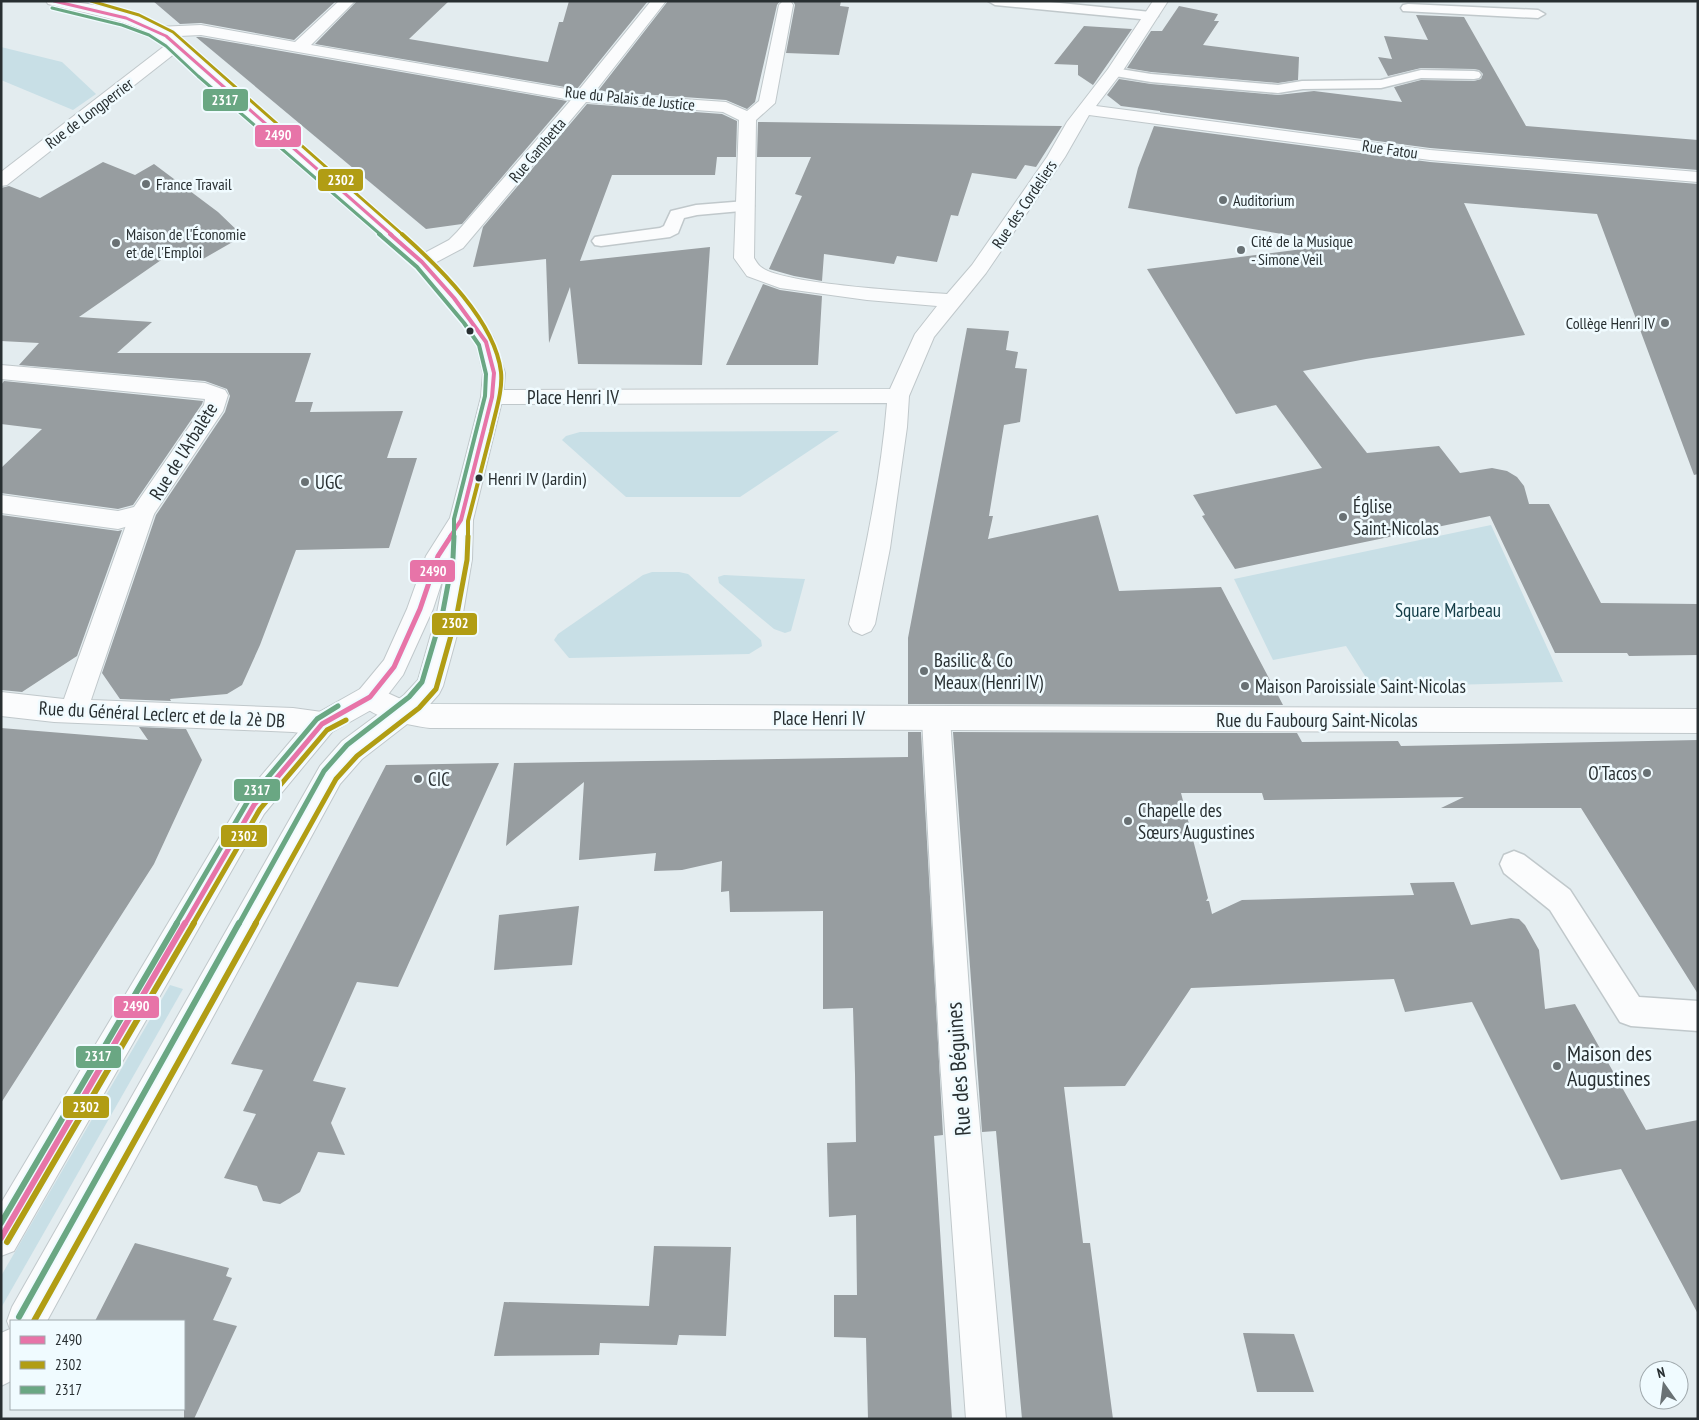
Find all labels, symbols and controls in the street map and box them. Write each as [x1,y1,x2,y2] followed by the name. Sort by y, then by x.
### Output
[41,73,137,153] street label: Rue de Longperrier
[564,81,696,115] street label: Rue du Palais de Justice
[202,88,249,112] line badge: 2317
[212,91,239,109] text: 2317
[504,114,570,186] street label: Rue Gambetta
[254,124,302,148] line badge: 2490
[265,126,292,144] text: 2490
[1361,135,1419,163] street label: Rue Fatou
[987,156,1061,252] street label: Rue des Cordeliers
[317,168,364,192] line badge: 2302
[328,171,354,189] text: 2302
[156,174,232,194] place label: France Travail
[140,178,152,190] marker: France Travail
[1233,190,1294,210] place label: Auditorium
[1217,194,1229,206] marker: Auditorium
[126,224,246,262] place label: Maison de l'Économie et de l'Emploi
[1251,231,1353,269] place label: Cité de la Musique - Simone Veil
[110,237,122,249] marker: Maison de l'Économie et de l'Emploi
[1235,244,1247,256] marker: Cité de la Musique - Simone Veil
[1566,313,1656,333] place label: Collège Henri IV
[1659,317,1671,329] marker: Collège Henri IV
[465,326,475,336] unlabelled marker
[527,385,619,409] street label: Place Henri IV
[144,398,223,504] street label: Rue de l'Arbalète
[488,467,587,490] place label: Henri IV (Jardin)
[315,470,343,494] place label: UGC
[474,473,484,483] marker: Henri IV (Jardin)
[299,476,311,488] marker: UGC
[1353,494,1439,540] place label: Église Saint-Nicolas
[1337,511,1349,523] marker: Église Saint-Nicolas
[409,559,456,583] line badge: 2490
[420,562,447,580] text: 2490
[1395,598,1501,622] park label: Square Marbeau
[431,612,478,636] line badge: 2302
[442,614,468,632] text: 2302
[934,648,1044,694] place label: Basilic & Co Meaux (Henri IV)
[918,665,930,677] marker: Basilic & Co Meaux (Henri IV)
[1255,674,1466,698] place label: Maison Paroissiale Saint-Nicolas
[1239,680,1251,692] marker: Maison Paroissiale Saint-Nicolas
[38,696,286,732] street label: Rue du Général Leclerc et de la 2è DB
[773,706,865,730] street label: Place Henri IV
[1216,708,1418,732] street label: Rue du Faubourg Saint-Nicolas
[1588,761,1637,785] place label: O'Tacos
[428,767,450,791] place label: CIC
[1641,767,1653,779] marker: O'Tacos
[412,773,424,785] marker: CIC
[233,778,281,802] line badge: 2317
[244,781,271,799] text: 2317
[1138,798,1255,844] place label: Chapelle des Sœurs Augustines
[1122,815,1134,827] marker: Chapelle des Sœurs Augustines
[220,824,268,848] line badge: 2302
[231,827,257,845] text: 2302
[113,995,160,1019] line badge: 2490
[123,997,150,1015] text: 2490
[939,1001,977,1137] street label: Rue des Béguines
[1567,1039,1652,1092] place label: Maison des Augustines
[75,1045,122,1069] line badge: 2317
[85,1047,112,1065] text: 2317
[1551,1060,1563,1072] marker: Maison des Augustines
[62,1095,110,1119] line badge: 2302
[73,1098,99,1116] text: 2302
[10,1320,185,1410] legend
[55,1330,82,1349] text: 2490
[55,1355,82,1374] text: 2302
[1639,1360,1689,1410] north arrow
[1655,1363,1667,1382] text: N
[55,1380,82,1399] text: 2317

